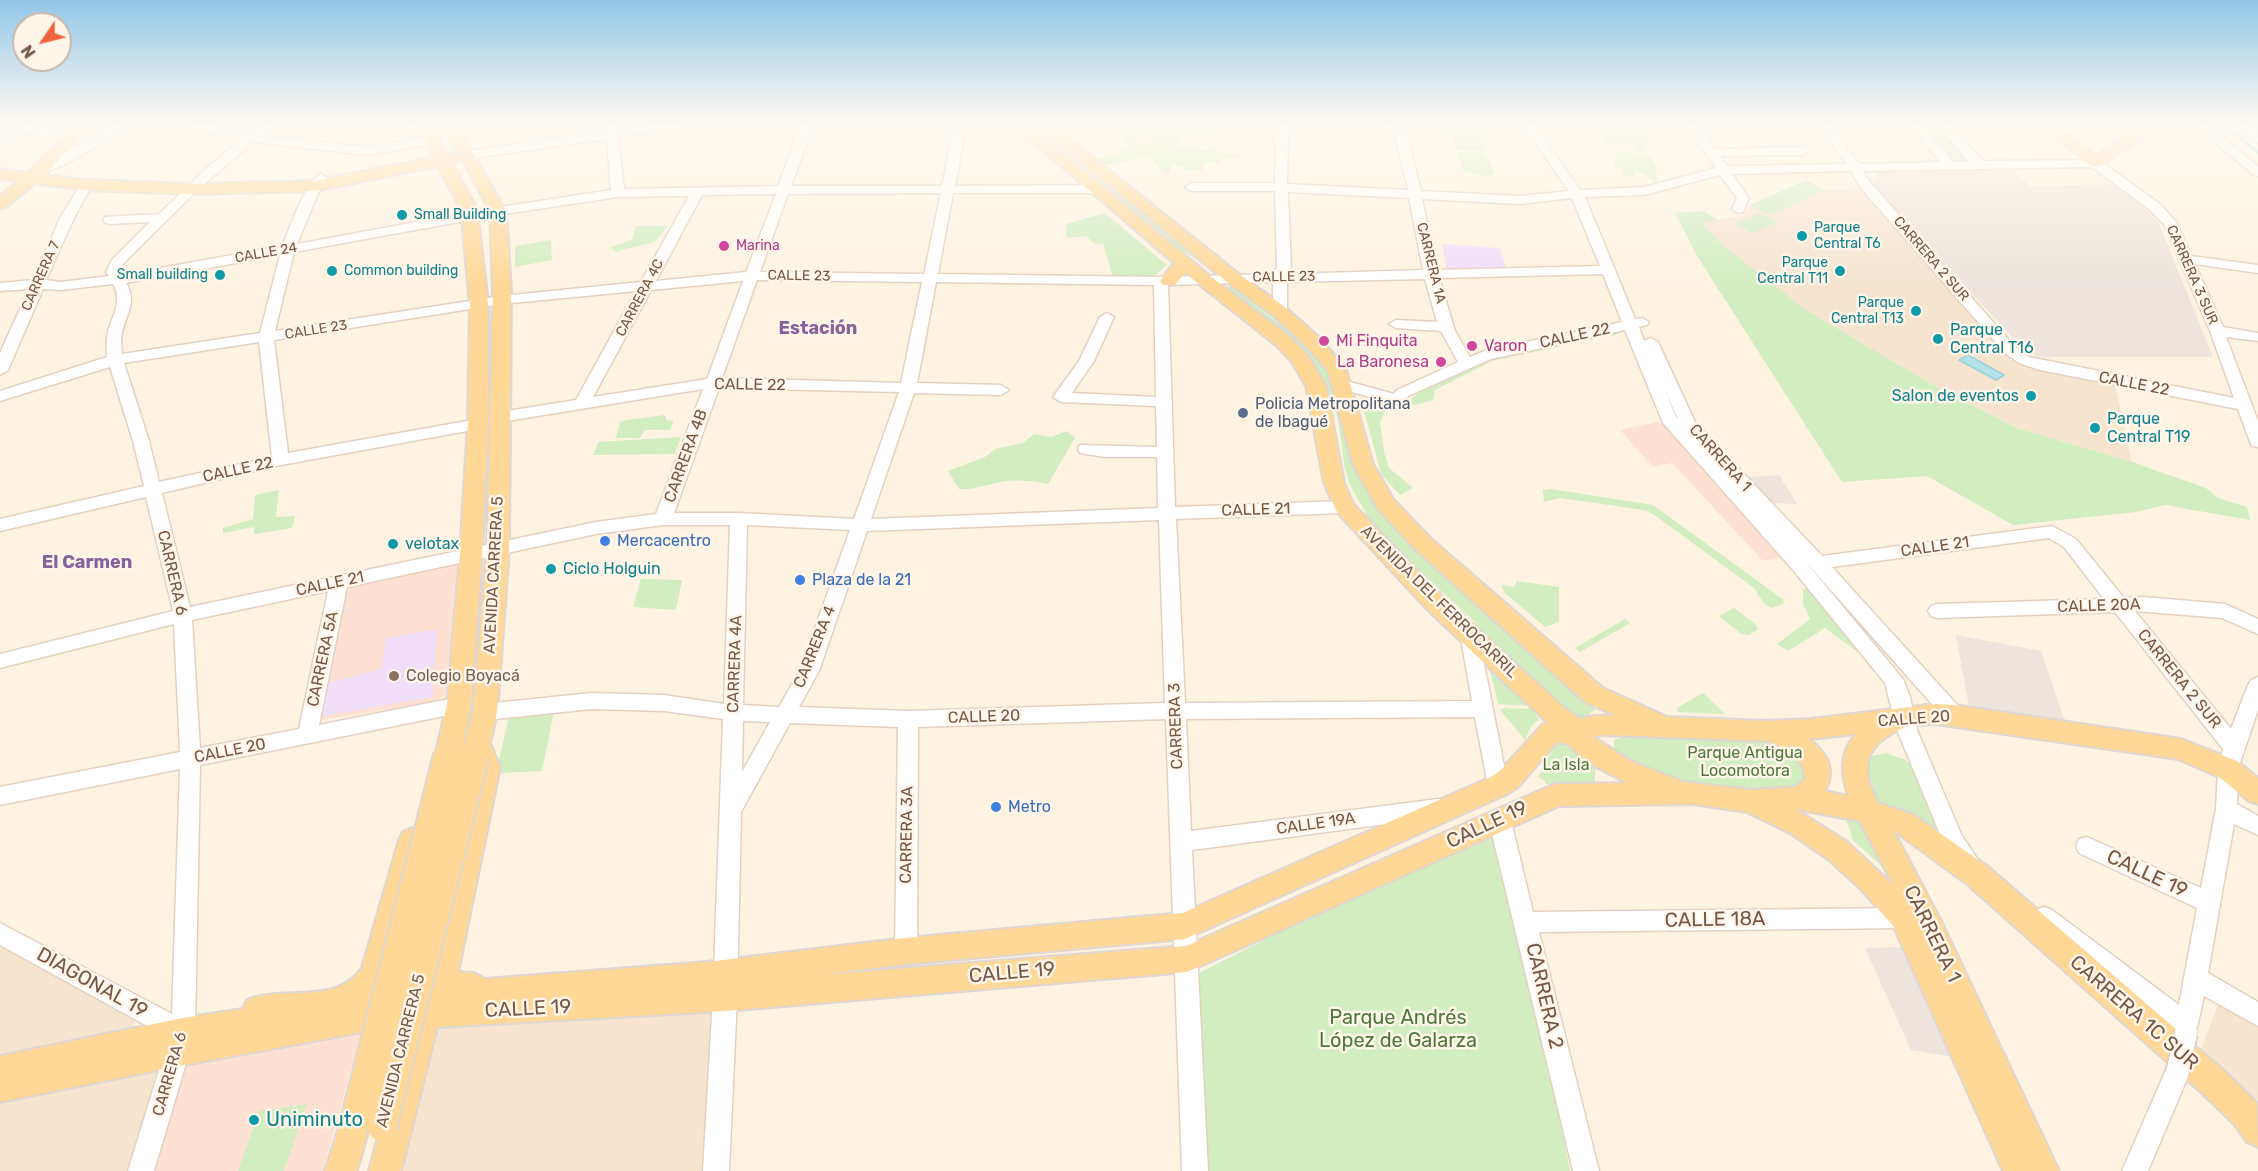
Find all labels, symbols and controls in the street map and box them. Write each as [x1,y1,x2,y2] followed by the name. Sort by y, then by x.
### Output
[12,12,72,72] north arrow
[17,41,40,62] text: N
[414,207,506,223] place label: Small Building
[395,208,409,222] marker: Small Building
[1890,213,1972,305] street label: CARRERA 2 SUR
[1814,220,1881,252] place label: Parque Central T6
[1413,221,1449,305] street label: CARRERA 1A
[2163,223,2221,327] street label: CARRERA 3 SUR
[1795,229,1809,243] marker: Parque Central T6
[736,238,780,254] place label: Marina
[18,239,64,313] street label: CARRERA 7
[233,239,299,267] street label: CALLE 24
[717,239,731,253] marker: Marina
[1757,255,1828,288] place label: Parque Central T11
[613,256,667,340] street label: CARRERA 4C
[344,263,458,279] place label: Common building
[325,264,339,278] marker: Common building
[1833,264,1847,278] marker: Parque Central T11
[117,267,208,283] place label: Small building
[767,267,831,285] street label: CALLE 23
[213,268,227,282] marker: Small building
[1252,268,1316,286] street label: CALLE 23
[1831,295,1904,328] place label: Parque Central T13
[1909,304,1923,318] marker: Parque Central T13
[284,317,348,343] street label: CALLE 23
[779,318,857,340] district label: Estación
[1538,319,1612,353] street label: CALLE 22
[1950,320,2034,358] place label: Parque Central T16
[1336,331,1418,351] place label: Mi Finquita
[1931,332,1945,346] marker: Parque Central T16
[1317,334,1331,348] marker: Mi Finquita
[1484,336,1527,356] place label: Varon
[1465,339,1479,353] marker: Varon
[1337,352,1429,372] place label: La Baronesa
[1434,355,1448,369] marker: La Baronesa
[2097,368,2171,400] street label: CALLE 22
[714,375,786,395] street label: CALLE 22
[1892,386,2019,406] place label: Salon de eventos
[2024,389,2038,403] marker: Salon de eventos
[1255,394,1411,432] place label: Policia Metropolitana de Ibagué
[1236,406,1250,420] marker: Policia Metropolitana de Ibagué
[660,407,712,505] street label: CARRERA 4B
[2107,409,2190,447] place label: Parque Central T19
[1685,420,1755,496] street label: CARRERA 1
[2088,421,2102,435] marker: Parque Central T19
[201,453,275,487] street label: CALLE 22
[480,496,508,654] street label: AVENIDA CARRERA 5
[1221,499,1291,521] street label: CALLE 21
[1356,522,1522,682] street label: AVENIDA DEL FERROCARRIL
[153,529,191,617] street label: CARRERA 6
[617,531,711,551] place label: Mercacentro
[1899,533,1971,561] street label: CALLE 21
[405,534,459,554] place label: velotax
[598,534,612,548] marker: Mercacentro
[386,537,400,551] marker: velotax
[42,552,132,574] district label: El Carmen
[563,559,661,579] place label: Ciclo Holguin
[544,562,558,576] marker: Ciclo Holguin
[294,567,366,601] street label: CALLE 21
[812,570,911,590] place label: Plaza de la 21
[793,573,807,587] marker: Plaza de la 21
[2057,595,2141,617] street label: CALLE 20A
[790,603,840,691] street label: CARRERA 4
[303,609,343,709] street label: CARRERA 5A
[724,615,746,713] street label: CARRERA 4A
[2133,626,2225,732] street label: CARRERA 2 SUR
[406,666,520,686] place label: Colegio Boyacá
[387,669,401,683] marker: Colegio Boyacá
[1165,682,1187,770] street label: CARRERA 3
[947,706,1021,728] street label: CALLE 20
[1877,707,1951,731] street label: CALLE 20
[193,735,267,767] street label: CALLE 20
[1687,743,1803,781] park label: Parque Antigua Locomotora
[1542,755,1590,775] park label: La Isla
[897,786,917,884] street label: CARRERA 3A
[1443,796,1531,854] street label: CALLE 19
[1008,797,1051,817] place label: Metro
[989,800,1003,814] marker: Metro
[1275,809,1357,839] street label: CALLE 19A
[2103,845,2191,903] street label: CALLE 19
[1898,882,1966,986] street label: CARRERA 1
[1664,907,1766,933] street label: CALLE 18A
[1520,941,1568,1051] street label: CARRERA 2
[32,943,152,1023] street label: DIAGONAL 19
[2065,951,2203,1075] street label: CARRERA 1C SUR
[968,957,1056,989] street label: CALLE 19
[373,972,429,1130] street label: AVENIDA CARRERA 5
[484,995,572,1023] street label: CALLE 19
[1319,1006,1477,1053] park label: Parque Andrés López de Galarza
[149,1030,191,1118] street label: CARRERA 6
[266,1108,363,1132] place label: Uniminuto
[247,1113,261,1127] marker: Uniminuto

